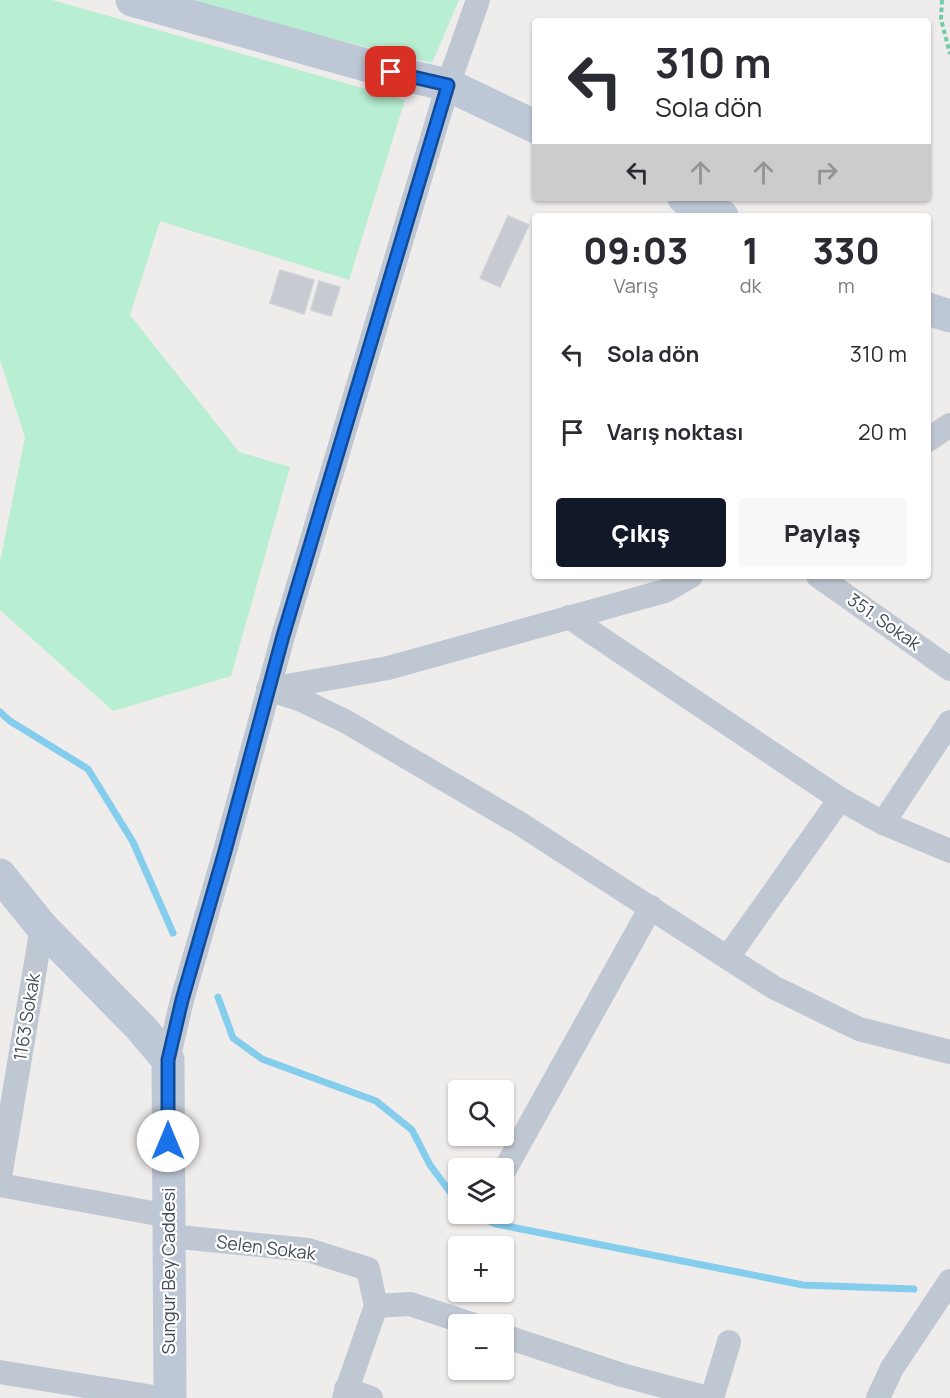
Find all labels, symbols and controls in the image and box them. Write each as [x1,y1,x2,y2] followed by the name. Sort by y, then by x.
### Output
[655,33,772,91] text: 310 m
[556,42,634,120] icon: left
[365,46,416,97] pin
[374,55,407,88] icon: arrive
[655,88,762,125] text: Sola dön
[621,156,654,189] icon: left
[684,156,717,189] icon: ahead
[747,156,780,189] icon: ahead
[810,156,843,189] icon: right
[583,226,688,275] text: 09:03
[742,226,759,275] text: 1
[813,226,880,275] text: 330
[614,272,658,299] text: Varış
[740,272,762,299] text: dk
[838,272,855,299] text: m
[556,338,589,371] icon: left
[607,339,699,369] text: Sola dön
[850,339,907,369] text: 310 m
[556,416,589,449] icon: arrive
[607,417,743,447] text: Varış noktası
[858,417,907,447] text: 20 m
[556,498,726,567] button: Çıkış
[738,498,907,567] button: Paylaş
[843,587,927,656] street label: 351. Sokak
[7,970,45,1062] street label: 1163 Sokak
[448,1080,514,1380] map controls
[448,1080,514,1146] button: search
[136,1109,200,1173] position arrow
[448,1158,514,1224] button: layers
[156,1188,180,1354] street label: Sungur Bey Caddesi
[215,1229,318,1265] street label: Selen Sokak
[448,1236,514,1302] button: +
[448,1314,514,1380] button: −

